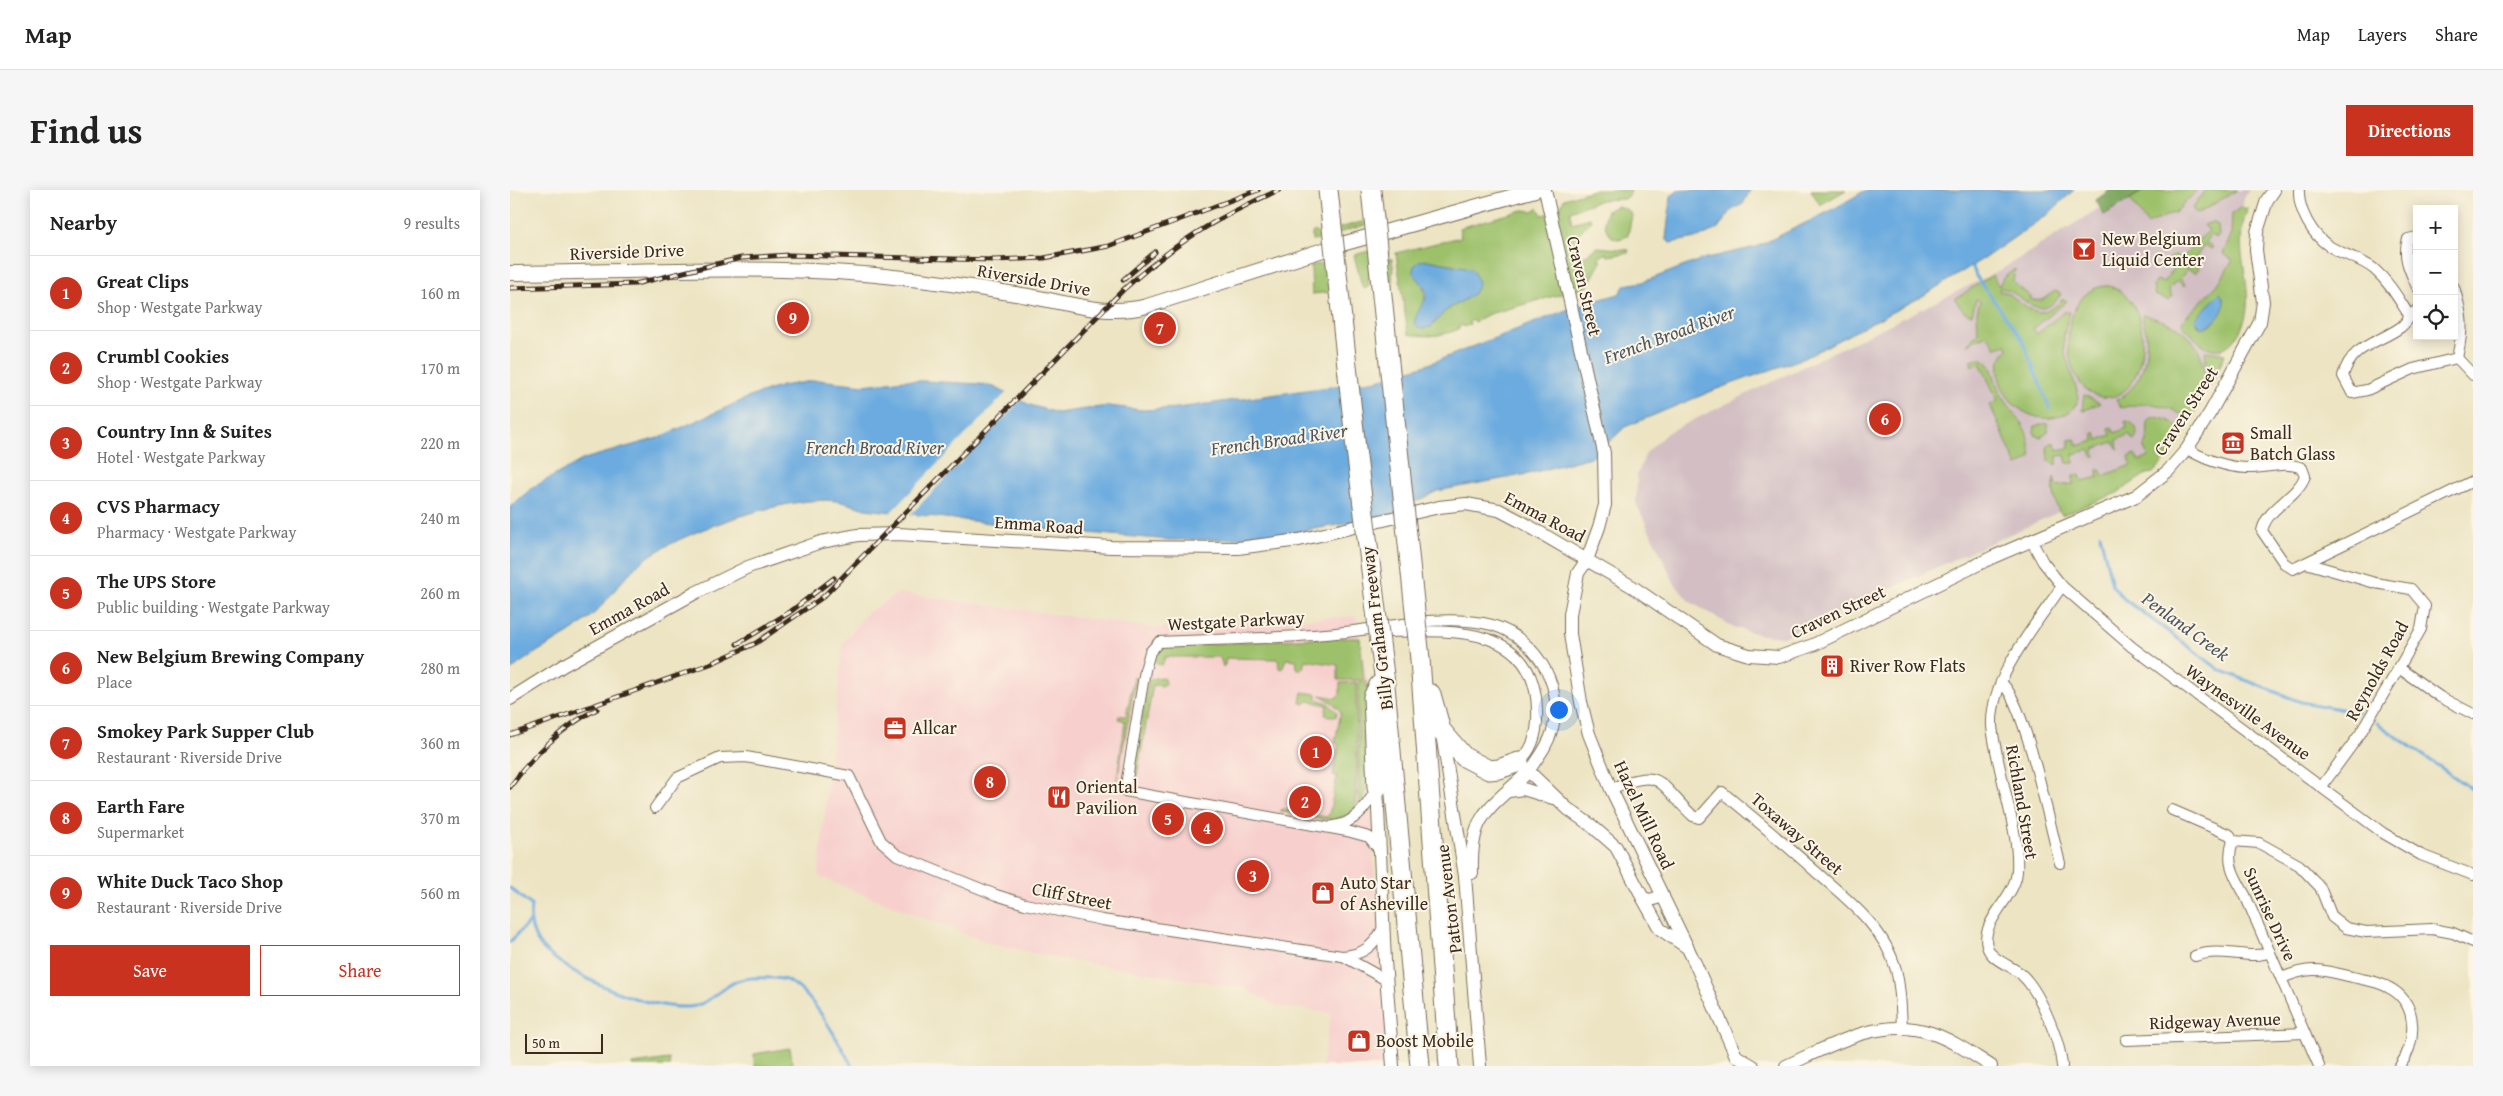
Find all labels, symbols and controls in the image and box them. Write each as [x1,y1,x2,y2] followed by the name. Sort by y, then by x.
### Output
[25,17,72,52] text: Map
[2297,21,2330,48] text: Map
[2358,21,2407,48] text: Layers
[2435,21,2478,48] text: Share
[30,105,143,156] text: Find us
[2346,105,2473,156] button: Directions
[2413,205,2458,340] map controls
[2413,205,2458,250] button: +
[50,207,117,238] text: Nearby
[403,211,460,235] text: 9 results
[2102,225,2205,273] place label: New Belgium Liquid Center
[1560,233,1609,339] street label: Craven Street
[569,236,685,267] street label: Riverside Drive
[2071,236,2097,262] bar icon: New Belgium Liquid Center
[2413,250,2458,295] button: −
[975,256,1093,303] street label: Riverside Drive
[97,267,189,295] text: Great Clips
[62,281,70,305] text: 1
[420,281,460,305] text: 160 m
[97,295,263,319] text: Shop · Westgate Parkway
[2413,295,2458,340] button: locate
[1599,297,1739,371] water label: French Broad River
[777,299,809,337] pin: 9
[1144,309,1176,347] pin: 7
[97,342,229,370] text: Crumbl Cookies
[62,356,70,380] text: 2
[420,356,460,380] text: 170 m
[2147,360,2225,461] street label: Craven Street
[97,370,263,394] text: Shop · Westgate Parkway
[1869,400,1901,438] pin: 6
[1208,415,1350,463] water label: French Broad River
[97,417,272,445] text: Country Inn & Suites
[2250,419,2335,467] place label: Small Batch Glass
[2220,430,2246,456] museum icon: Small Batch Glass
[62,431,70,455] text: 3
[420,431,460,455] text: 220 m
[805,433,945,461] water label: French Broad River
[97,445,265,469] text: Hotel · Westgate Parkway
[1500,484,1591,549] street label: Emma Road
[97,492,220,520] text: CVS Pharmacy
[62,506,70,530] text: 4
[420,506,460,530] text: 240 m
[994,508,1085,541] street label: Emma Road
[97,520,296,544] text: Pharmacy · Westgate Parkway
[1353,545,1400,711] street label: Billy Graham Freeway
[97,567,216,595] text: The UPS Store
[583,575,674,642] street label: Emma Road
[1786,578,1890,645] street label: Craven Street
[62,581,70,605] text: 5
[420,581,460,605] text: 260 m
[2136,584,2236,668] water label: Penland Creek
[97,595,330,619] text: Public building · Westgate Parkway
[1167,603,1305,638] street label: Westgate Parkway
[2338,616,2415,726] street label: Reynolds Road
[97,642,364,670] text: New Belgium Brewing Company
[1850,652,1966,679] place label: River Row Flats
[1819,653,1845,679] building icon: River Row Flats
[62,656,70,680] text: 6
[420,656,460,680] text: 280 m
[2180,657,2317,766] street label: Waynesville Avenue
[97,670,132,694] text: Place
[1546,697,1572,723] your location
[912,714,958,741] place label: Allcar
[882,715,908,741] office icon: Allcar
[97,717,314,745] text: Smokey Park Supper Club
[62,731,70,755] text: 7
[420,731,460,755] text: 360 m
[1300,733,1332,771] pin: 1
[1999,742,2046,862] street label: Richland Street
[97,745,282,769] text: Restaurant · Riverside Drive
[1607,756,1682,874] street label: Hazel Mill Road
[974,763,1006,801] pin: 8
[1076,773,1138,821] place label: Oriental Pavilion
[1289,783,1321,821] pin: 2
[1046,784,1072,810] restaurant icon: Oriental Pavilion
[1745,786,1850,882] street label: Toxaway Street
[97,792,185,820] text: Earth Fare
[1152,800,1184,838] pin: 5
[62,806,70,830] text: 8
[420,806,460,830] text: 370 m
[1191,809,1223,847] pin: 4
[97,820,184,844] text: Supermarket
[1428,843,1469,955] street label: Patton Avenue
[1237,857,1269,895] pin: 3
[2237,862,2304,965] street label: Sunrise Drive
[97,867,283,895] text: White Duck Taco Shop
[1340,869,1428,917] place label: Auto Star of Asheville
[1030,875,1115,917] street label: Cliff Street
[1310,880,1336,906] shop icon: Auto Star of Asheville
[62,881,70,905] text: 9
[420,881,460,905] text: 560 m
[97,895,282,919] text: Restaurant · Riverside Drive
[50,945,250,996] button: Save
[260,945,460,996] button: Share
[2149,1005,2281,1036] street label: Ridgeway Avenue
[1376,1027,1474,1054] place label: Boost Mobile
[1346,1028,1372,1054] shop icon: Boost Mobile
[525,1031,602,1054] scale bar
[532,1033,560,1053] text: 50 m

